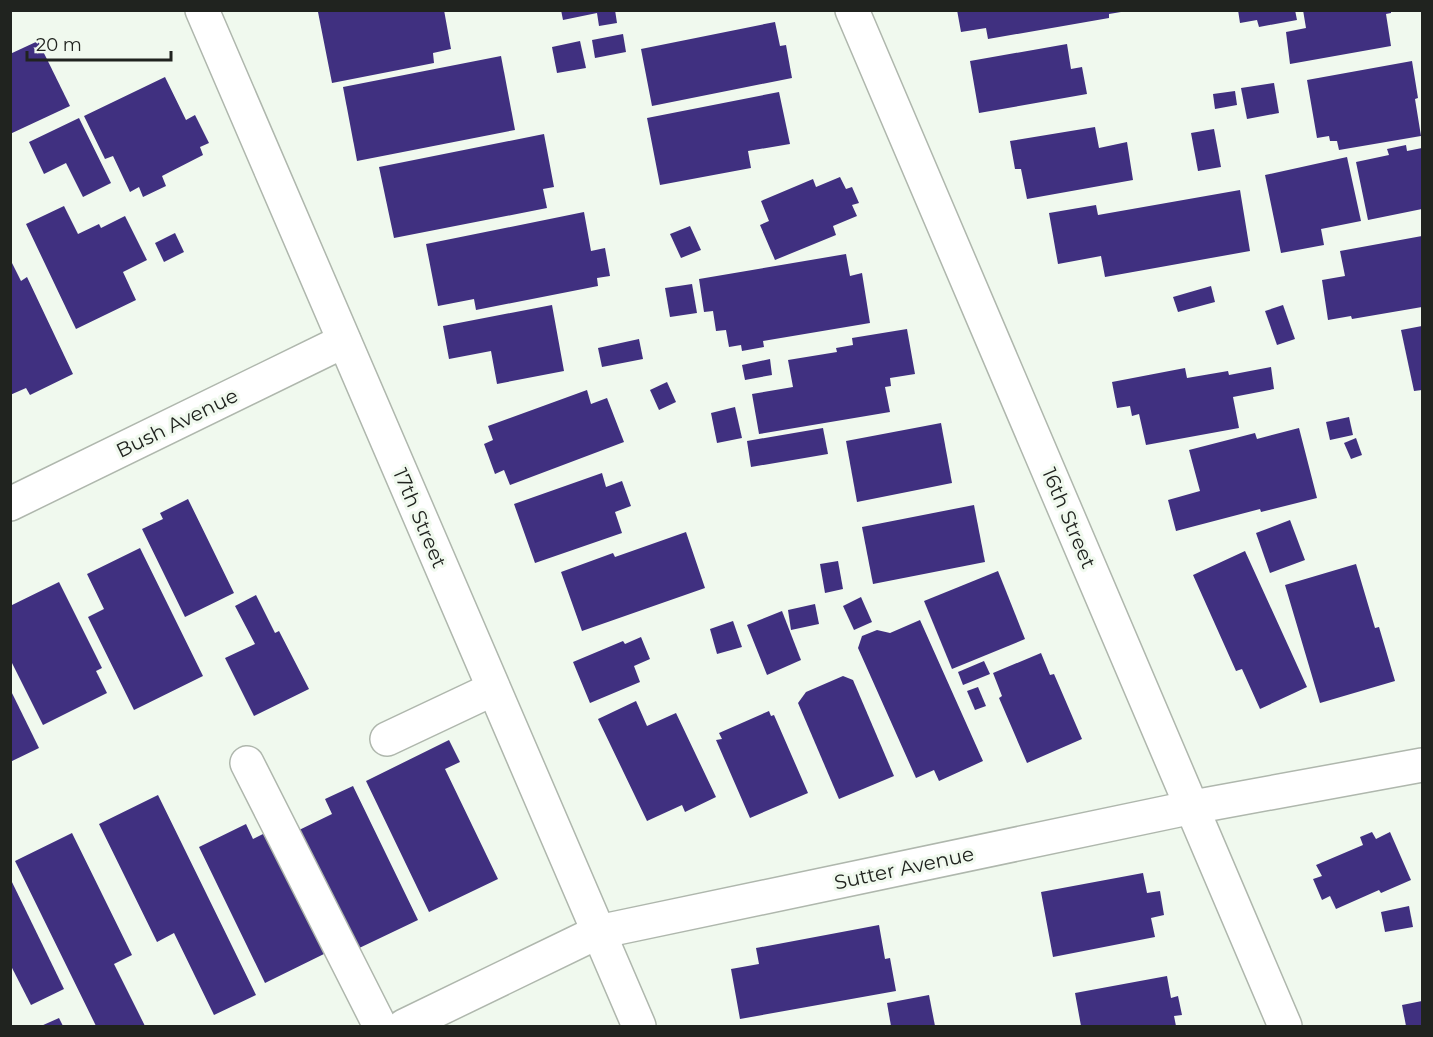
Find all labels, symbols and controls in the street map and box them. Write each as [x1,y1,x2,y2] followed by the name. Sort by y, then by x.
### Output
[27,24,171,62] scale bar
[36,34,82,56] text: 20 m
[112,383,242,463] street label: Bush Avenue
[388,464,452,572] street label: 17th Street
[1037,464,1101,572] street label: 16th Street
[832,841,976,895] street label: Sutter Avenue

